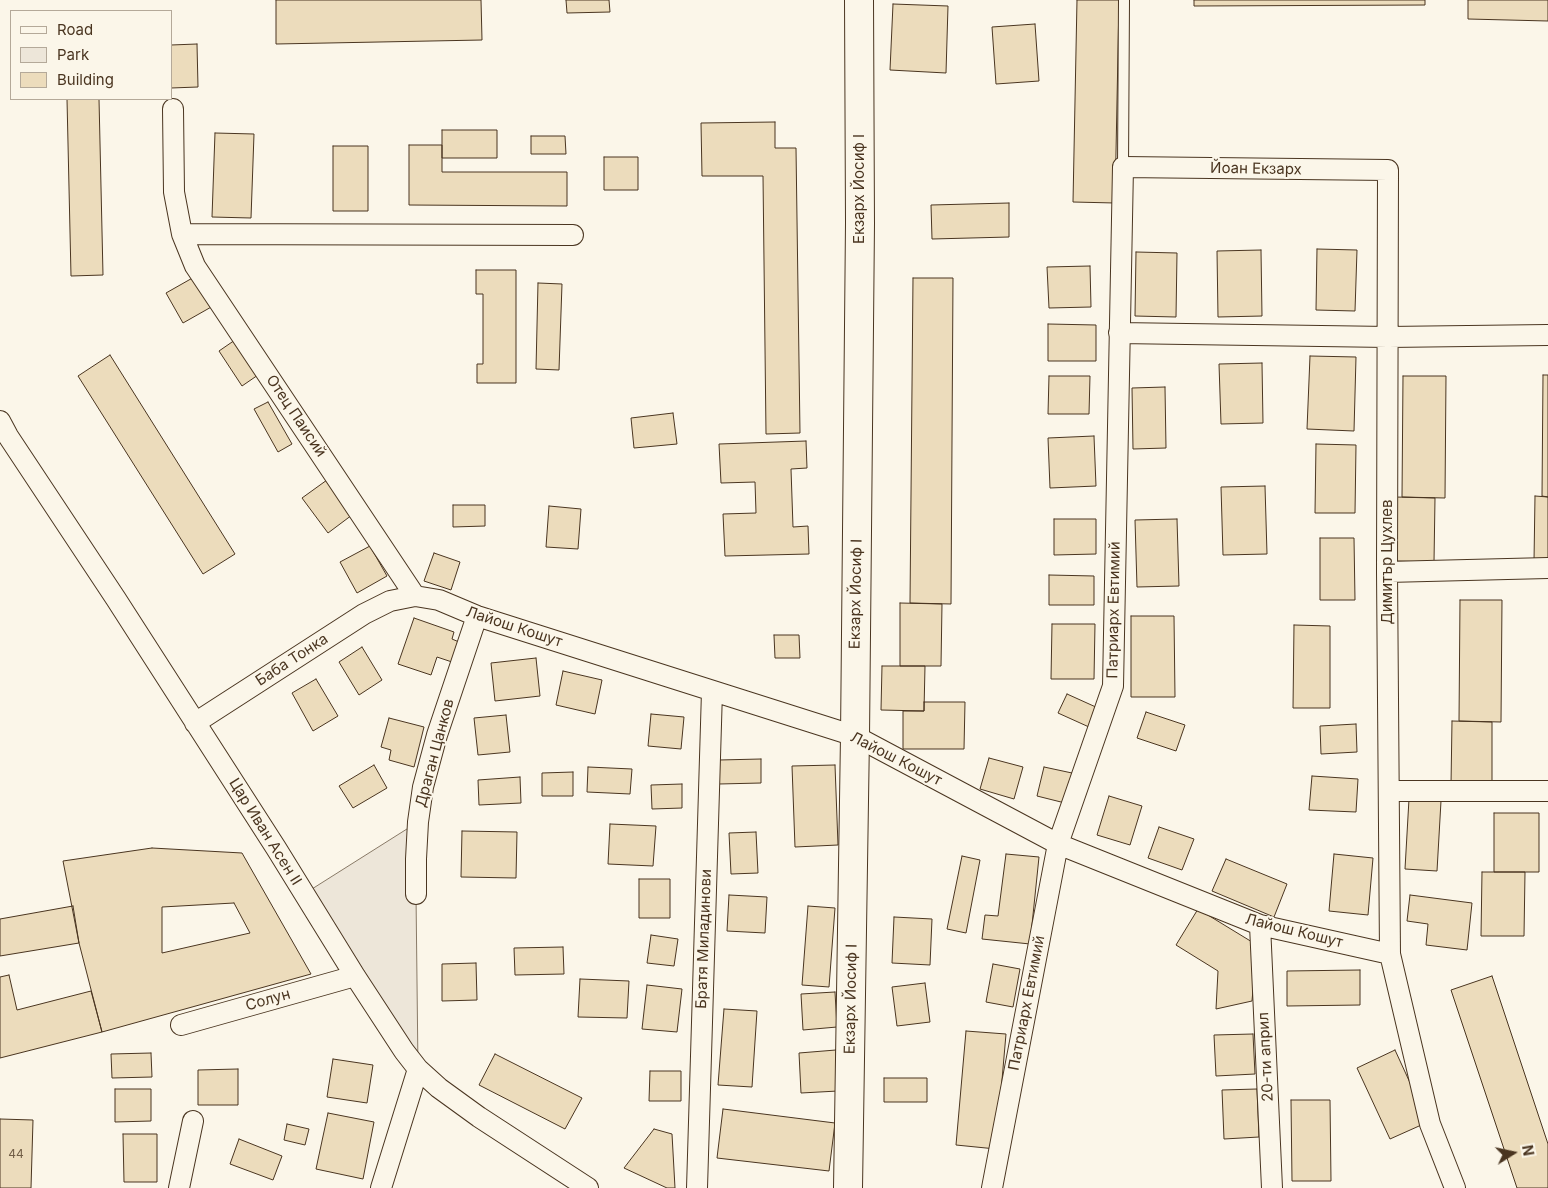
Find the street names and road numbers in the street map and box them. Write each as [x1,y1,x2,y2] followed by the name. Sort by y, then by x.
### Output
[850,134,868,244] street label: Екзарх Йосиф I
[1210,159,1302,179] street label: Йоан Екзарх
[262,372,330,460] street label: Отец Паисий
[1378,499,1396,625] street label: Димитър Цухлев
[846,539,866,649] street label: Екзарх Йосиф I
[1104,541,1124,679] street label: Патриарх Евтимий
[464,603,564,651] street label: Лайош Кошут
[252,630,332,690] street label: Баба Тонка
[412,697,458,809] street label: Драган Цанков
[847,728,945,790] street label: Лайош Кошут
[225,775,305,889] street label: Цар Иван Асен II
[693,869,715,1009] street label: Братя Миладинови
[1243,910,1345,952] street label: Лайош Кошут
[1005,934,1049,1072] street label: Патриарх Евтимий
[841,944,861,1054] street label: Екзарх Йосиф I
[244,985,292,1015] street label: Солун
[1255,1012,1277,1102] street label: 20-ти април

